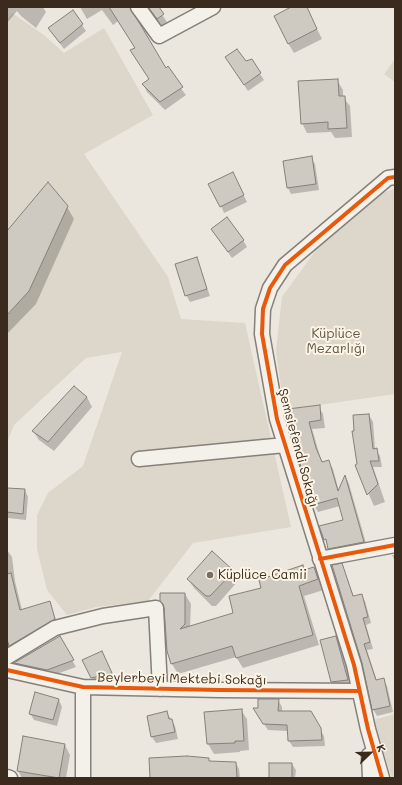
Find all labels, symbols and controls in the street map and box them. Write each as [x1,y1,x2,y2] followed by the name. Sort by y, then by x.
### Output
[306,326,366,357] park label: Küplüce Mezarlığı
[275,387,321,509] street label: Şemsiefendi Sokağı
[218,567,307,583] place label: Küplüce Camii
[205,570,215,580] marker: Küplüce Camii
[97,670,267,688] street label: Beylerbeyi Mektebi Sokağı
[350,733,390,773] north arrow
[373,742,390,754] text: K

